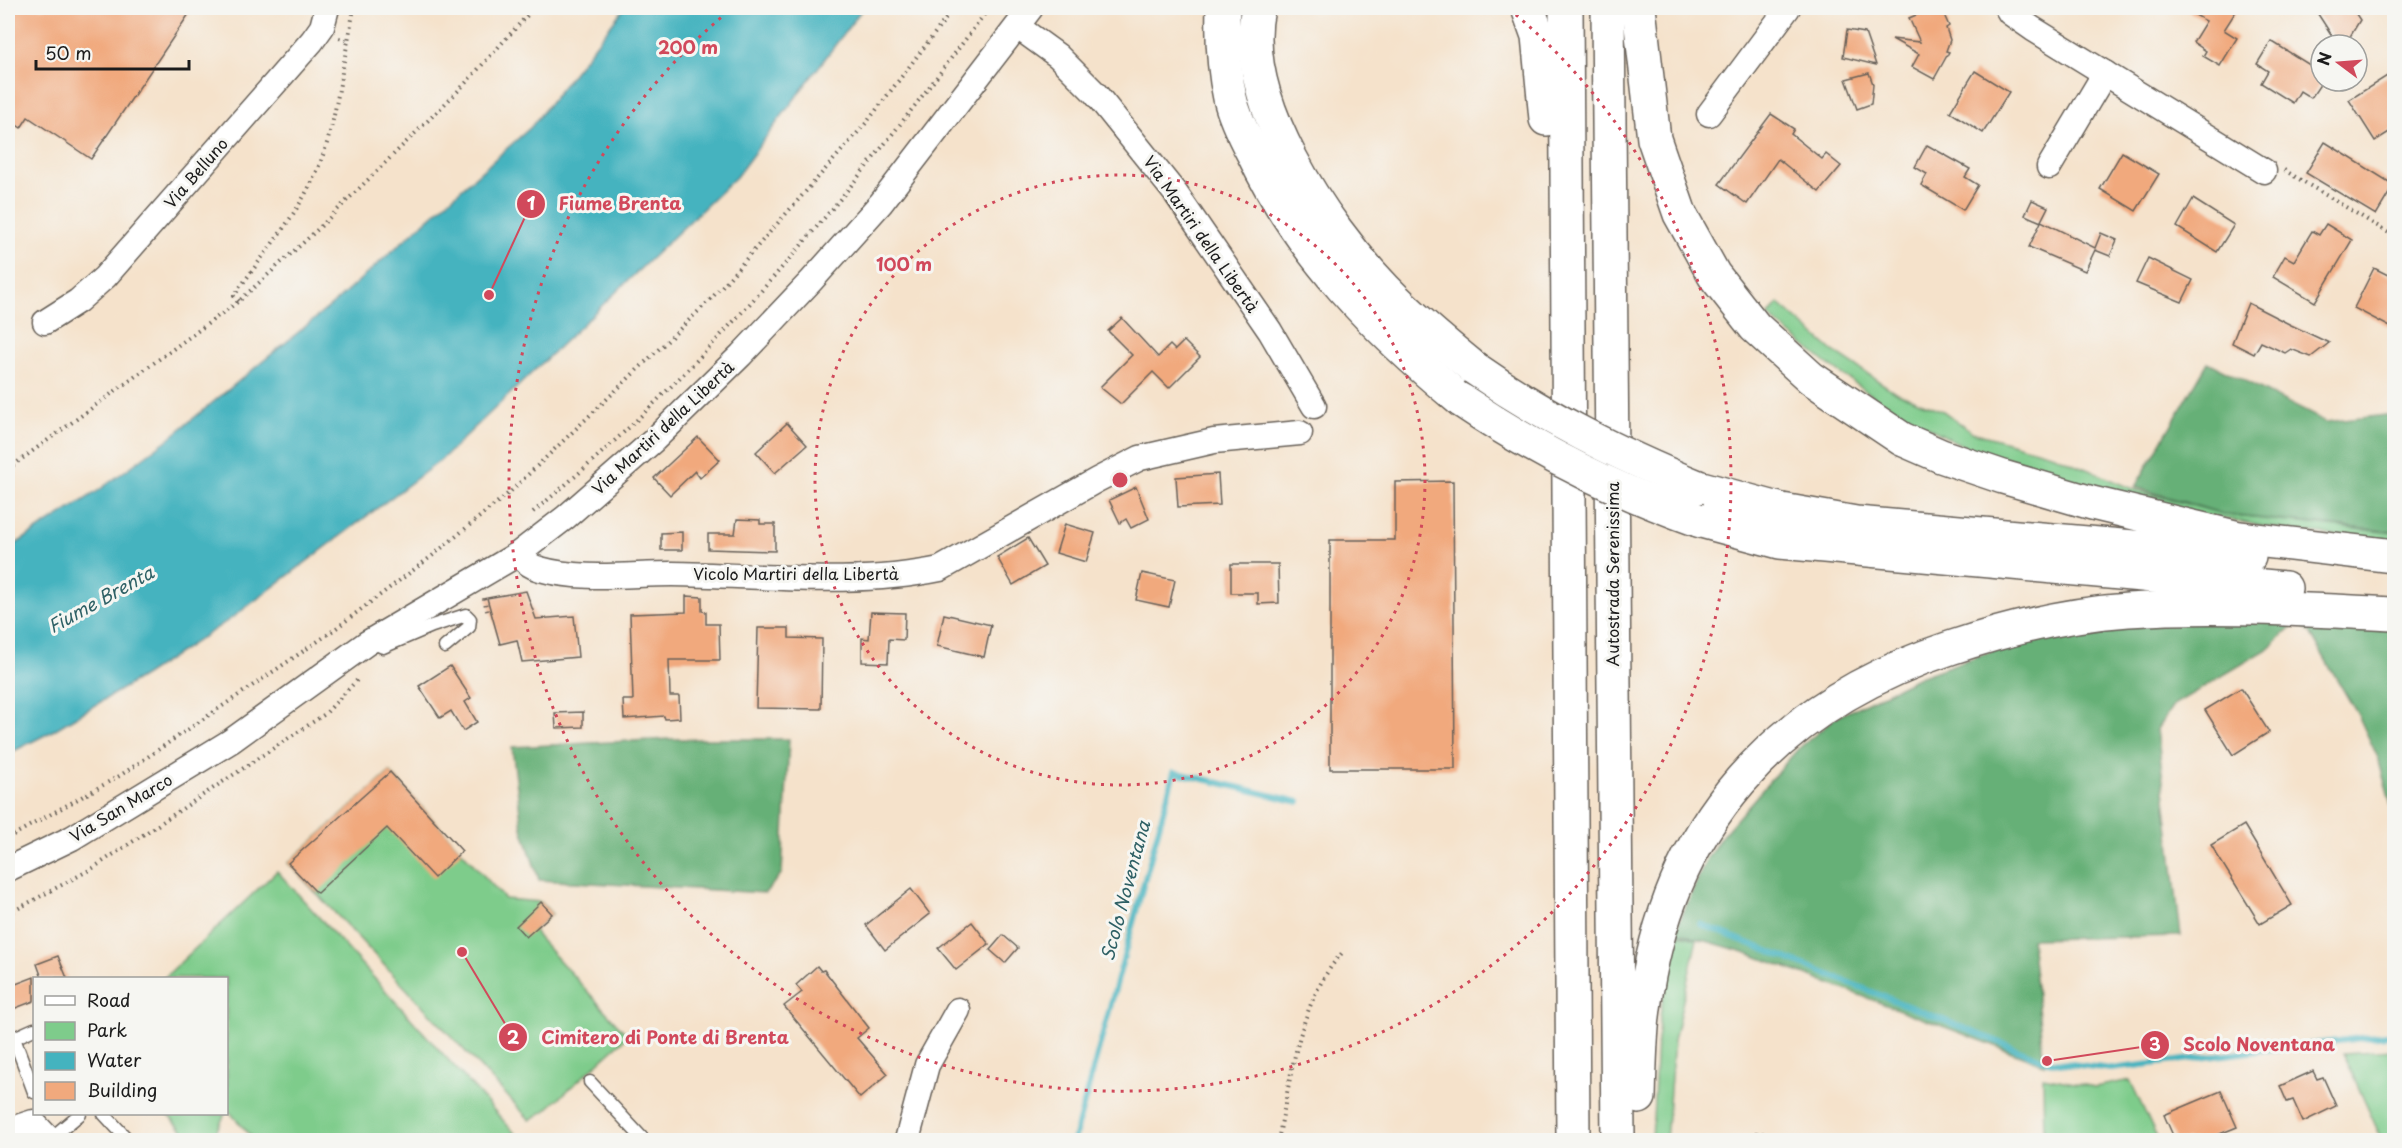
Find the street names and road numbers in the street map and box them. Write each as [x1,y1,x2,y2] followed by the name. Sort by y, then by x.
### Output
[158,132,233,213] street label: Via Belluno
[1138,150,1265,317] street label: Via Martiri della Libertà
[586,355,739,500] street label: Via Martiri della Libertà
[1600,482,1624,666] street label: Autostrada Serenissima
[693,561,899,585] street label: Vicolo Martiri della Libertà
[64,767,177,847] street label: Via San Marco

